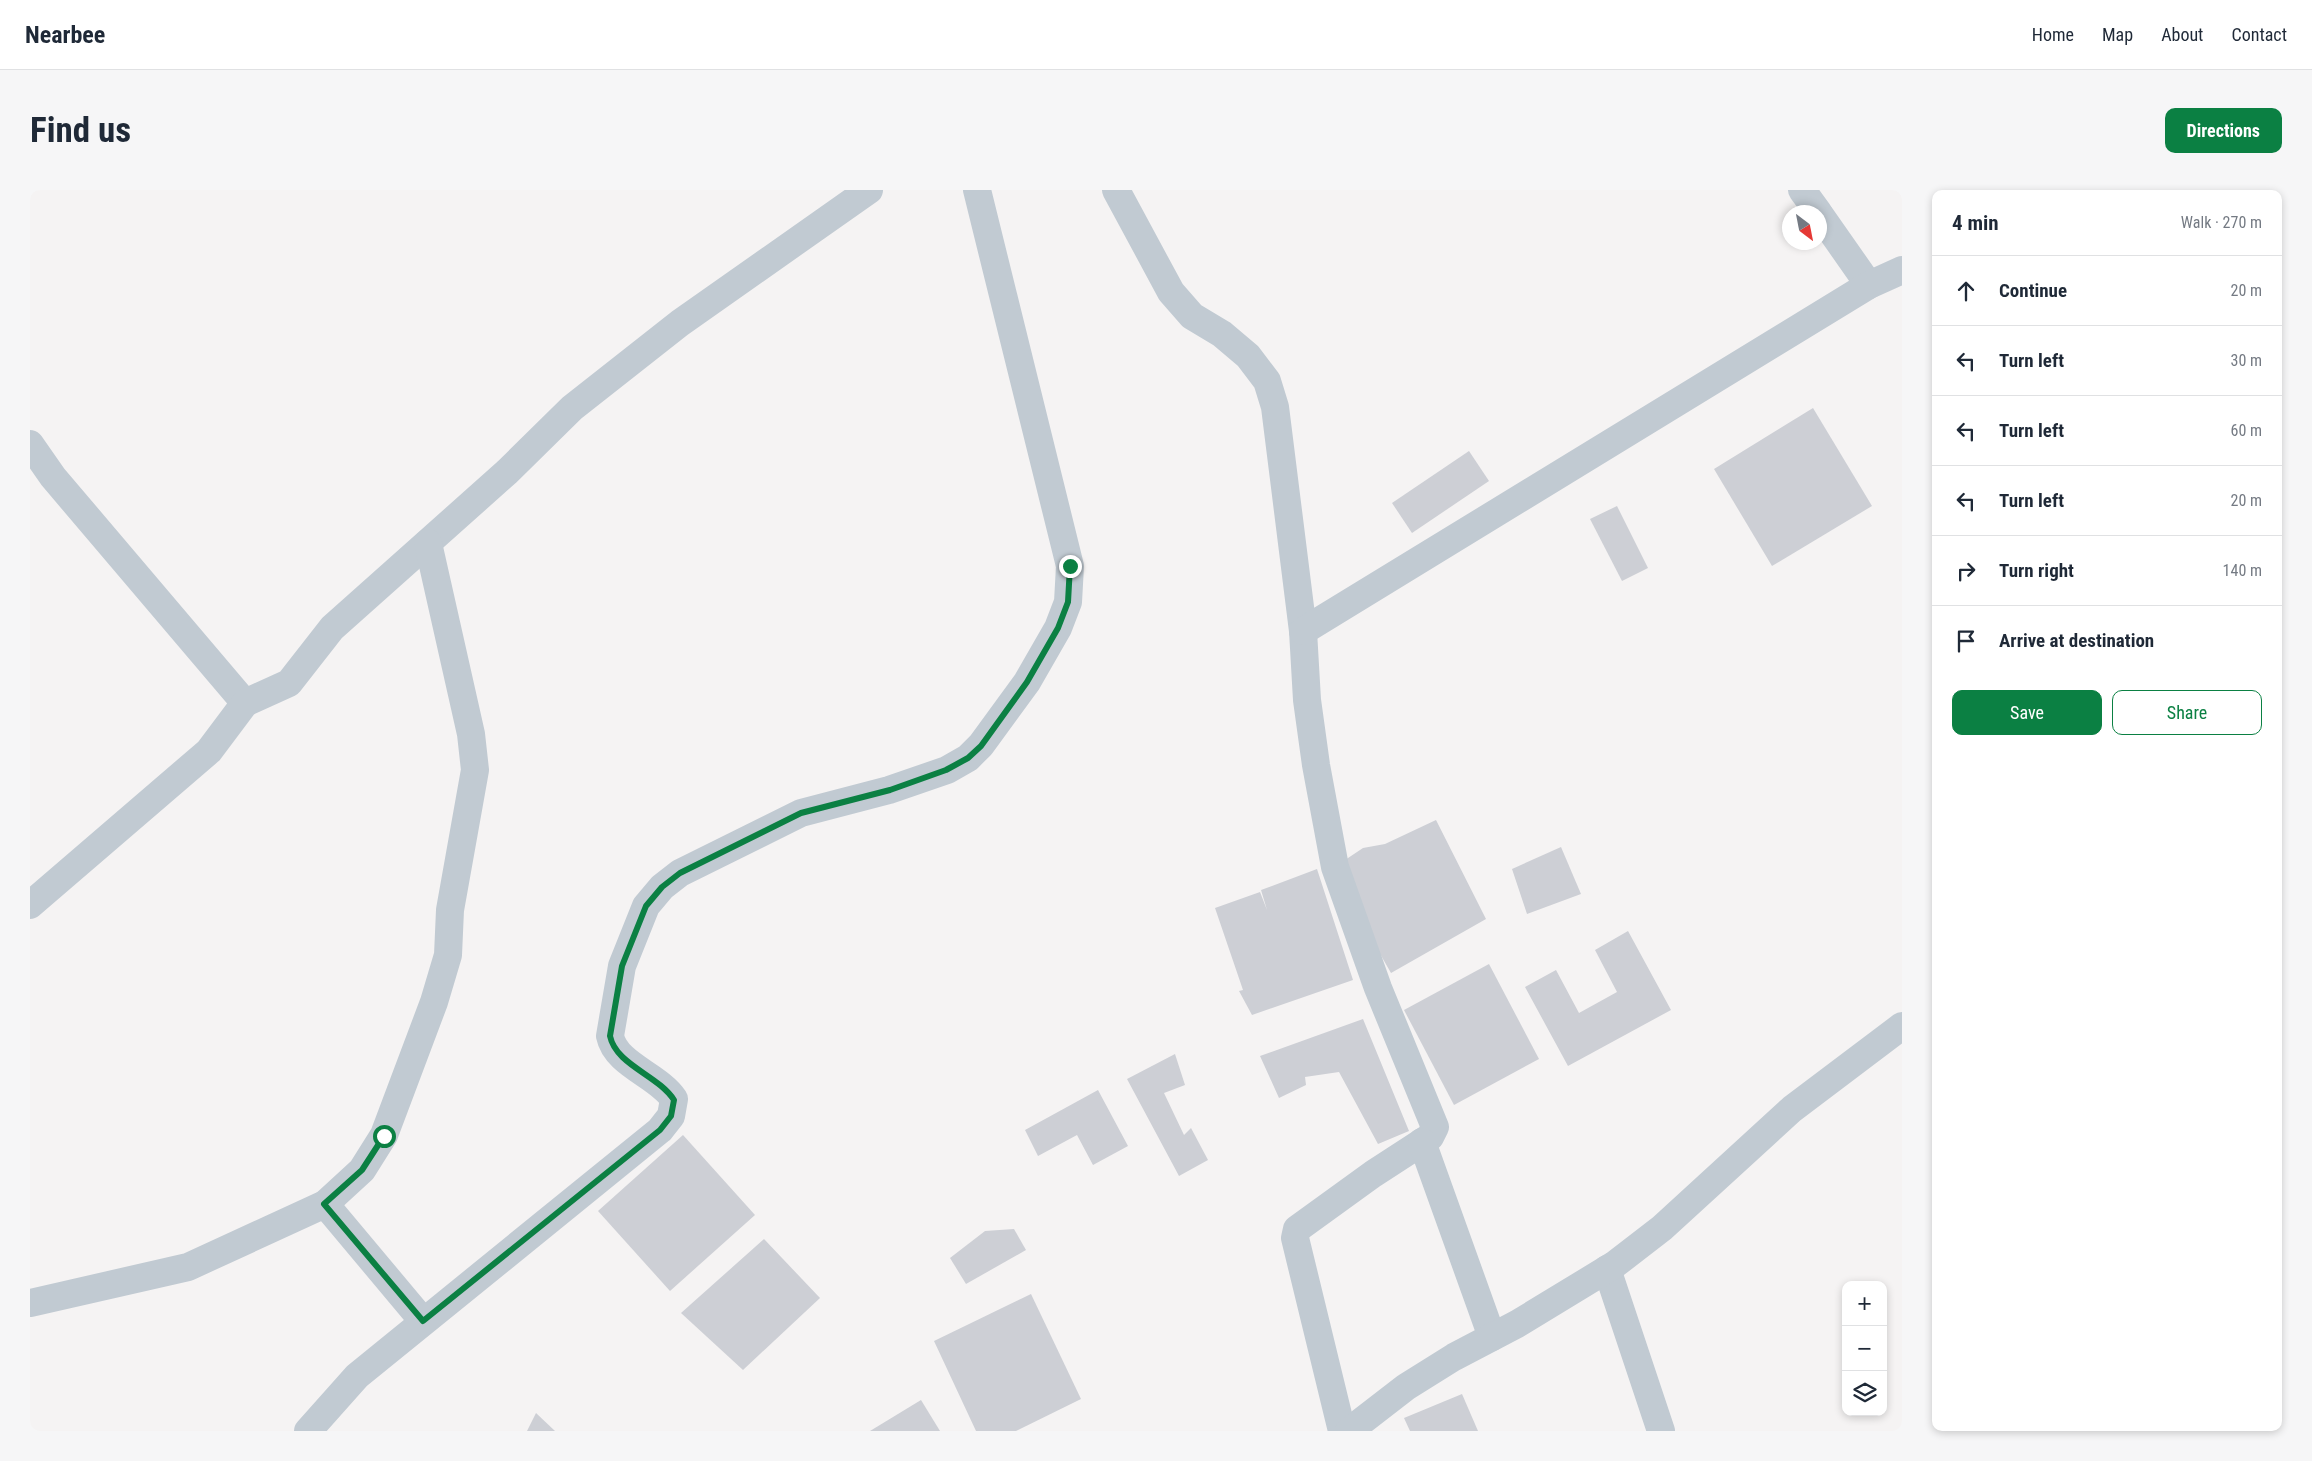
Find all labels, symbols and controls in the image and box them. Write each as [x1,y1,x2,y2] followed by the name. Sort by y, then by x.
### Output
[25,21,105,49] text: Nearbee
[2032,24,2074,45] text: Home
[2102,24,2133,45] text: Map
[2161,24,2203,45] text: About
[2231,24,2287,45] text: Contact
[2165,108,2282,153] button: Directions
[30,110,131,151] text: Find us
[1782,205,1827,250] north arrow
[1952,211,1999,235] text: 4 min
[2181,213,2262,232] text: Walk · 270 m
[1952,277,1980,305] icon: ahead
[1999,279,2067,302] text: Continue
[2230,281,2262,300] text: 20 m
[1952,347,1980,375] icon: left
[1999,349,2064,372] text: Turn left
[2230,351,2262,370] text: 30 m
[1952,417,1980,445] icon: left
[1999,419,2064,442] text: Turn left
[2230,421,2262,440] text: 60 m
[1952,487,1980,515] icon: left
[1999,489,2064,512] text: Turn left
[2230,491,2262,510] text: 20 m
[1059,555,1082,578] route end
[1952,557,1980,585] icon: right
[1999,559,2074,582] text: Turn right
[2223,561,2262,580] text: 140 m
[1952,627,1980,655] icon: arrive
[1999,629,2154,652] text: Arrive at destination
[1952,690,2102,735] button: Save
[2112,690,2262,735] button: Share
[373,1125,396,1148] route start
[1842,1281,1887,1416] map controls
[1842,1281,1887,1326] button: +
[1842,1326,1887,1371] button: −
[1842,1371,1887,1416] button: layers

